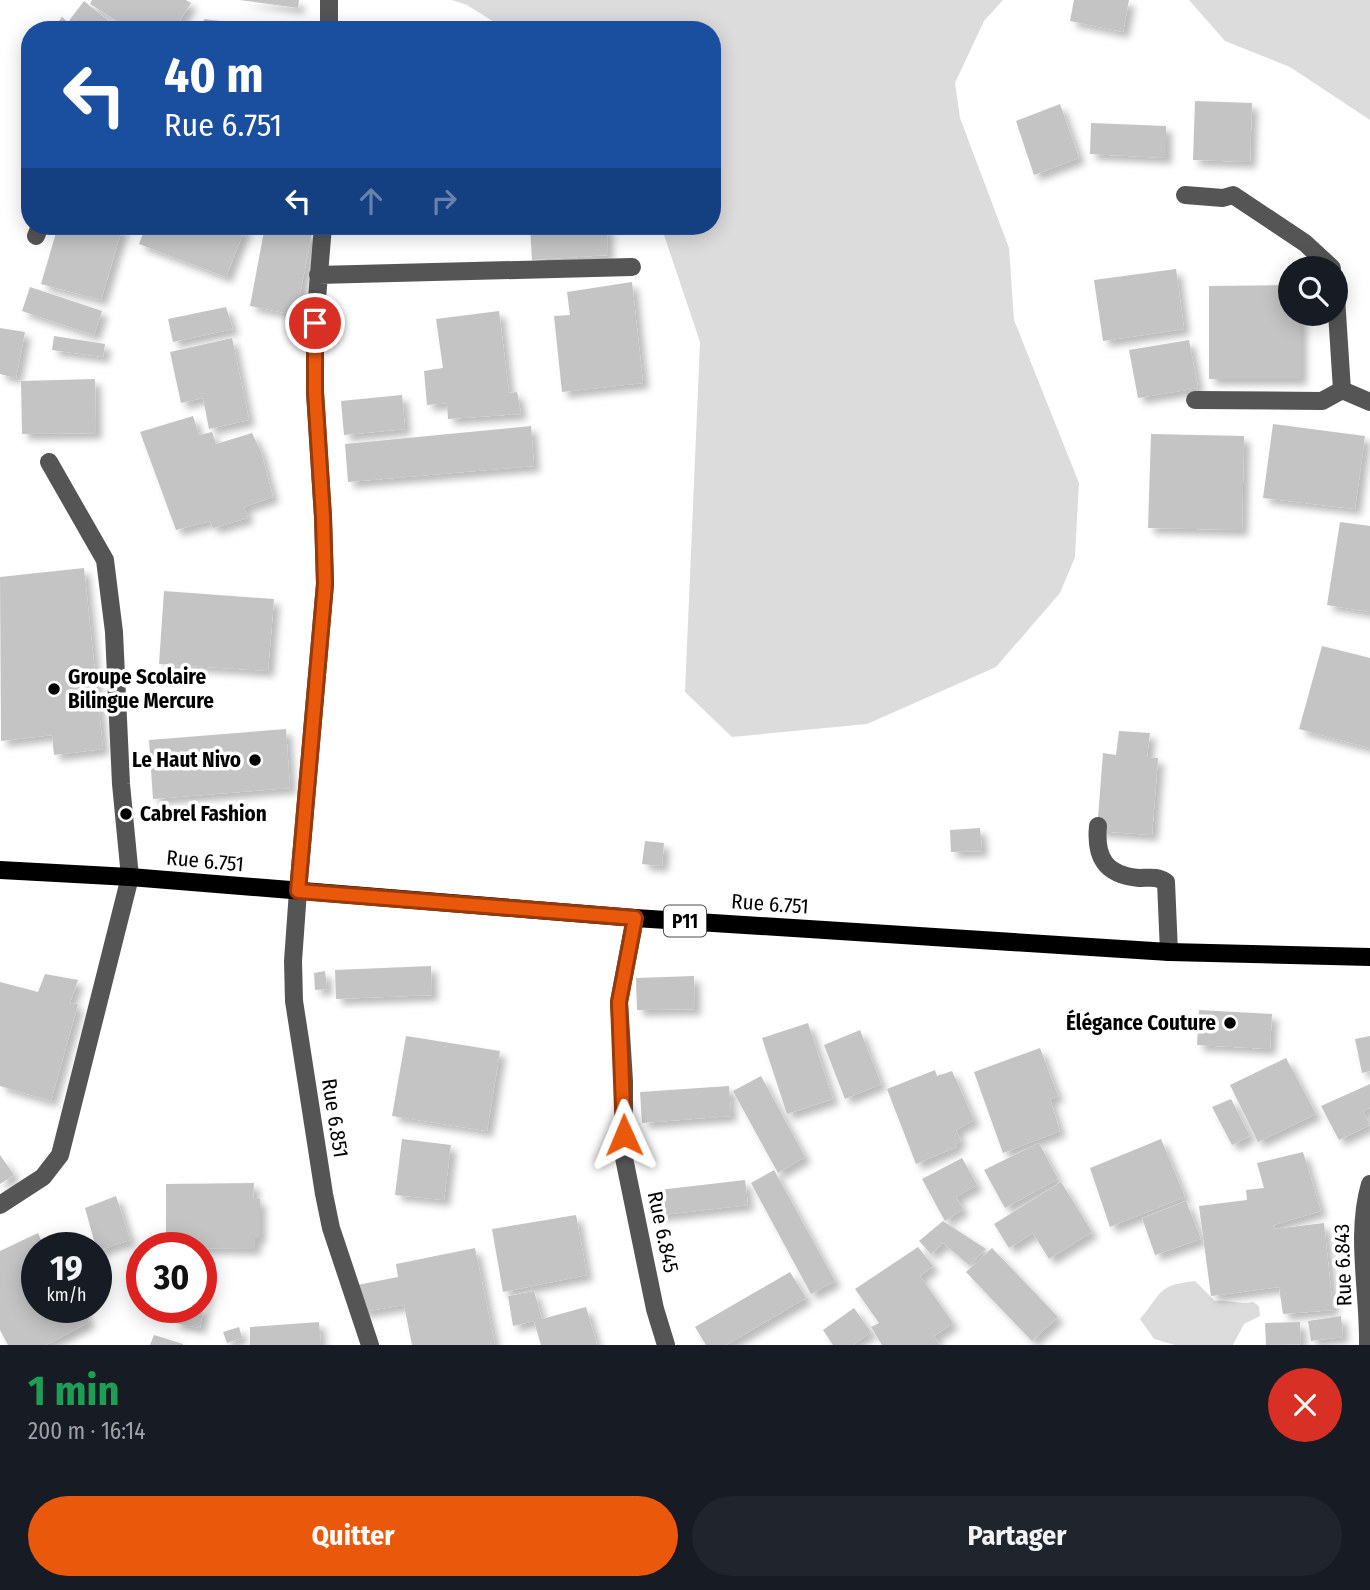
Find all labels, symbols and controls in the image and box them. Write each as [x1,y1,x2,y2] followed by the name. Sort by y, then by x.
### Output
[164,46,264,105] text: 40 m
[49,49,140,140] icon: left
[164,106,282,144] text: Rue 6.751
[279,182,317,220] icon: left
[352,182,390,220] icon: ahead
[425,182,463,220] icon: right
[1278,256,1348,326] map controls
[1278,256,1348,326] button: search
[285,293,345,353] pin
[296,304,334,342] icon: arrive
[68,664,214,714] place label: Groupe Scolaire Bilingue Mercure
[46,681,62,697] marker: Groupe Scolaire Bilingue Mercure
[132,747,241,773] place label: Le Haut Nivo
[247,752,263,768] marker: Le Haut Nivo
[140,801,267,827] place label: Cabrel Fashion
[118,806,134,822] marker: Cabrel Fashion
[165,845,245,877] street label: Rue 6.751
[730,888,810,920] street label: Rue 6.751
[664,906,706,937] road number: P11
[1066,1009,1216,1036] place label: Élégance Couture
[1222,1015,1238,1031] marker: Élégance Couture
[316,1077,354,1159] street label: Rue 6.851
[587,1098,661,1172] position arrow
[642,1189,684,1275] street label: Rue 6.845
[1329,1223,1357,1307] street label: Rue 6.843
[126,1232,217,1323] speed limit sign: 30
[50,1247,83,1289] text: 19
[46,1284,87,1306] text: km/h
[28,1366,119,1416] text: 1 min
[1268,1368,1342,1442] button: close
[28,1417,145,1445] text: 200 m · 16:14
[28,1496,678,1576] button: Quitter
[692,1496,1342,1576] button: Partager

